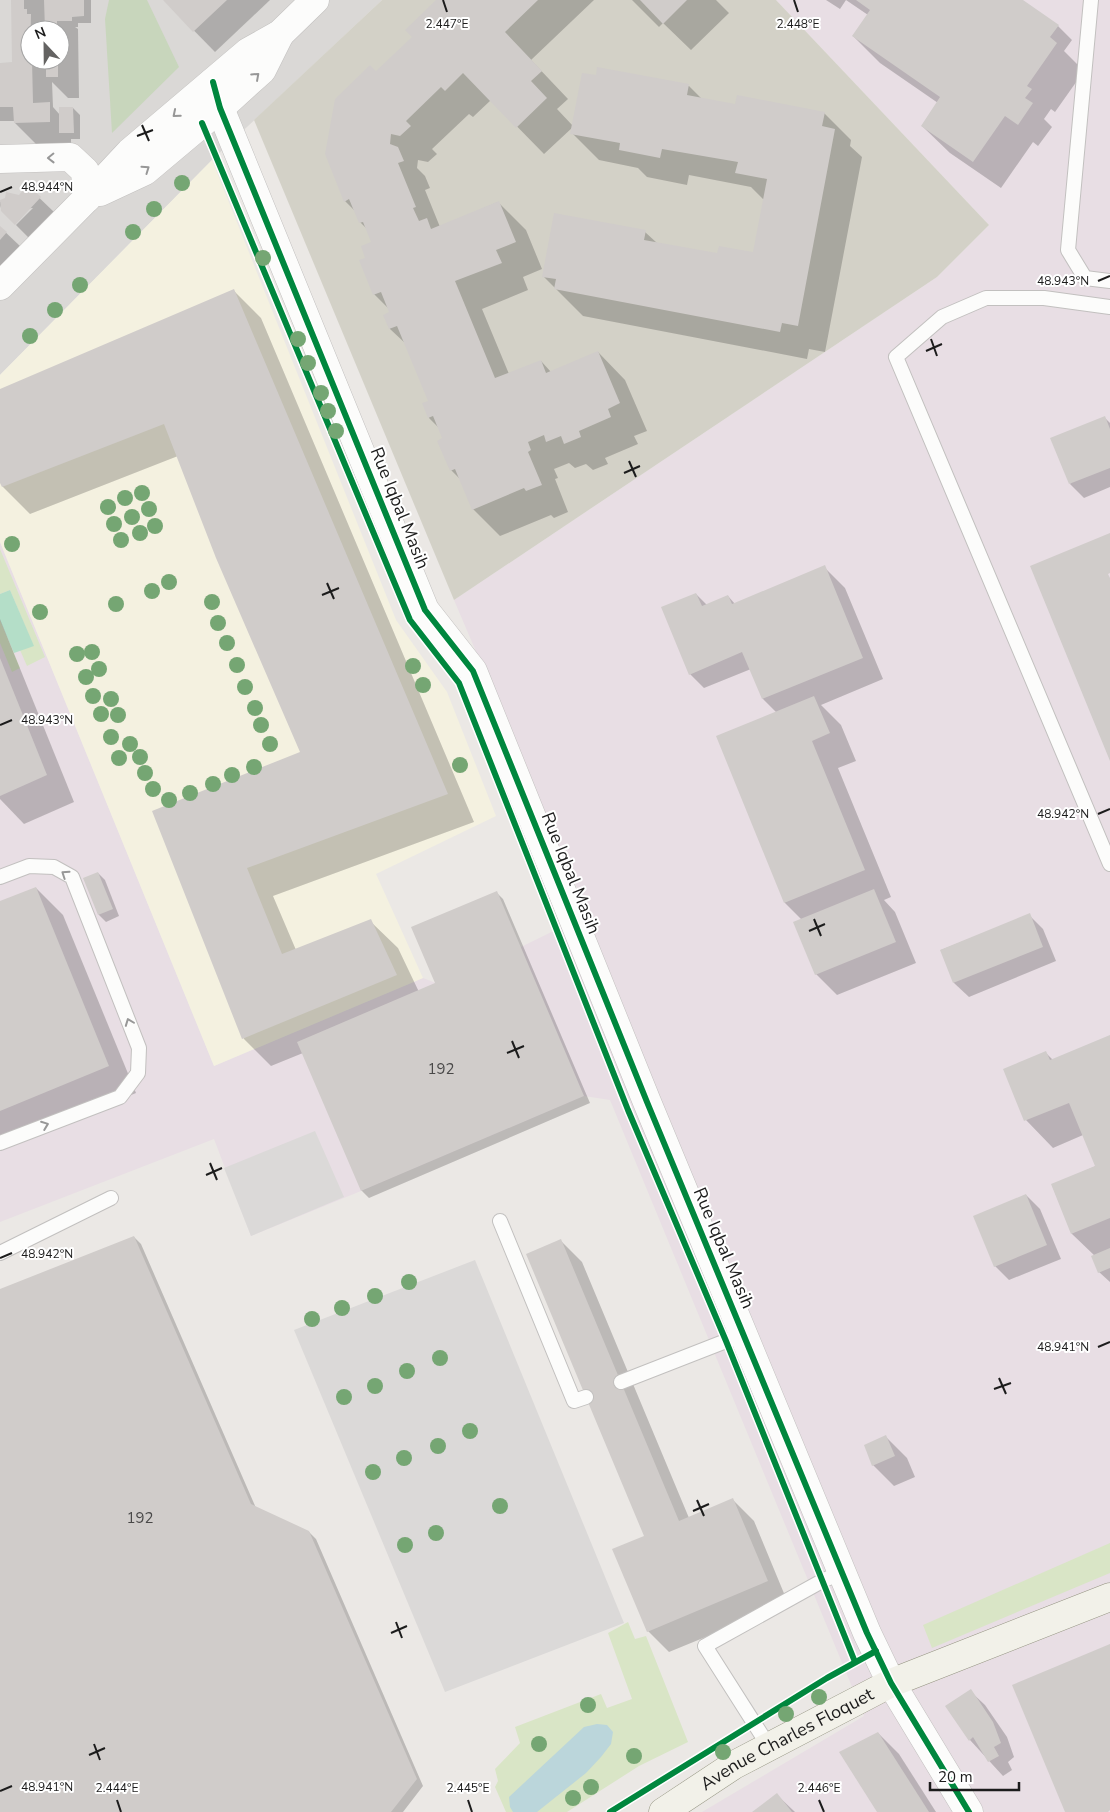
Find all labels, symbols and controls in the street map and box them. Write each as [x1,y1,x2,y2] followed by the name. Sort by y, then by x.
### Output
[426,16,468,32] text: 2.447°E
[777,16,819,32] text: 2.448°E
[20,20,70,70] north arrow
[32,23,49,44] text: N
[251,72,260,81] one-way arrow
[173,108,182,116] one-way arrow
[47,153,54,163] one-way arrow
[141,166,150,175] one-way arrow
[21,179,73,195] text: 48.944°N
[1037,273,1089,289] text: 48.943°N
[365,444,435,572] street label: Rue Iqbal Masih
[21,712,73,728] text: 48.943°N
[1037,806,1089,822] text: 48.942°N
[536,809,606,937] street label: Rue Iqbal Masih
[62,871,71,880] one-way arrow
[125,1018,135,1027] one-way arrow
[427,1059,455,1079] house number: 192
[41,1121,49,1131] one-way arrow
[688,1184,760,1312] street label: Rue Iqbal Masih
[21,1246,73,1262] text: 48.942°N
[1037,1339,1089,1355] text: 48.941°N
[126,1508,154,1528] house number: 192
[696,1682,878,1796] street label: Avenue Charles Floquet
[930,1760,1019,1792] scale bar
[938,1767,973,1787] text: 20 m
[21,1779,73,1795] text: 48.941°N
[96,1780,138,1796] text: 2.444°E
[447,1780,489,1796] text: 2.445°E
[798,1780,840,1796] text: 2.446°E

